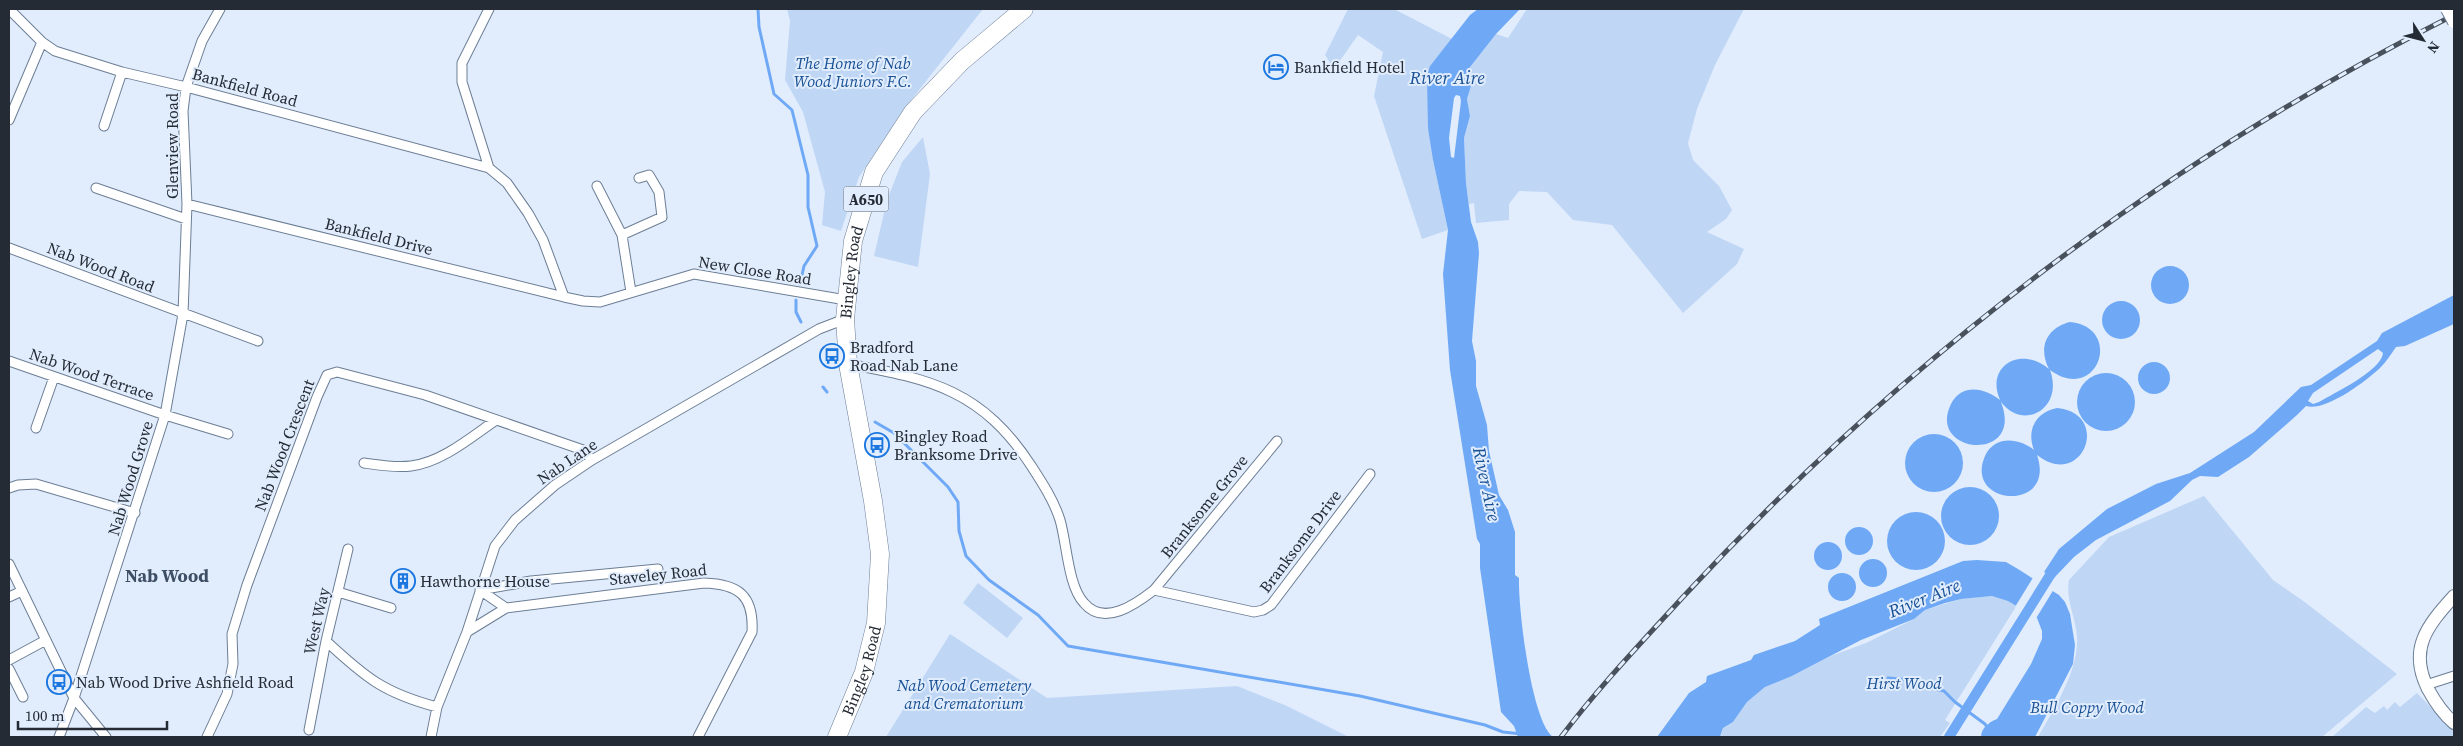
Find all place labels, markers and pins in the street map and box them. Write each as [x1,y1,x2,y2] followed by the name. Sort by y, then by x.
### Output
[1263,54,1289,80] hotel icon: Bankfield Hotel
[1294,56,1405,78] place label: Bankfield Hotel
[850,336,958,376] place label: Bradford Road Nab Lane
[819,343,845,369] bus stop icon: Bradford Road Nab Lane
[894,425,1018,465] place label: Bingley Road Branksome Drive
[864,432,890,458] bus stop icon: Bingley Road Branksome Drive
[390,568,416,594] building icon: Hawthorne House
[420,570,550,592] place label: Hawthorne House
[46,669,72,695] bus stop icon: Nab Wood Drive Ashfield Road
[76,671,294,693] place label: Nab Wood Drive Ashfield Road

